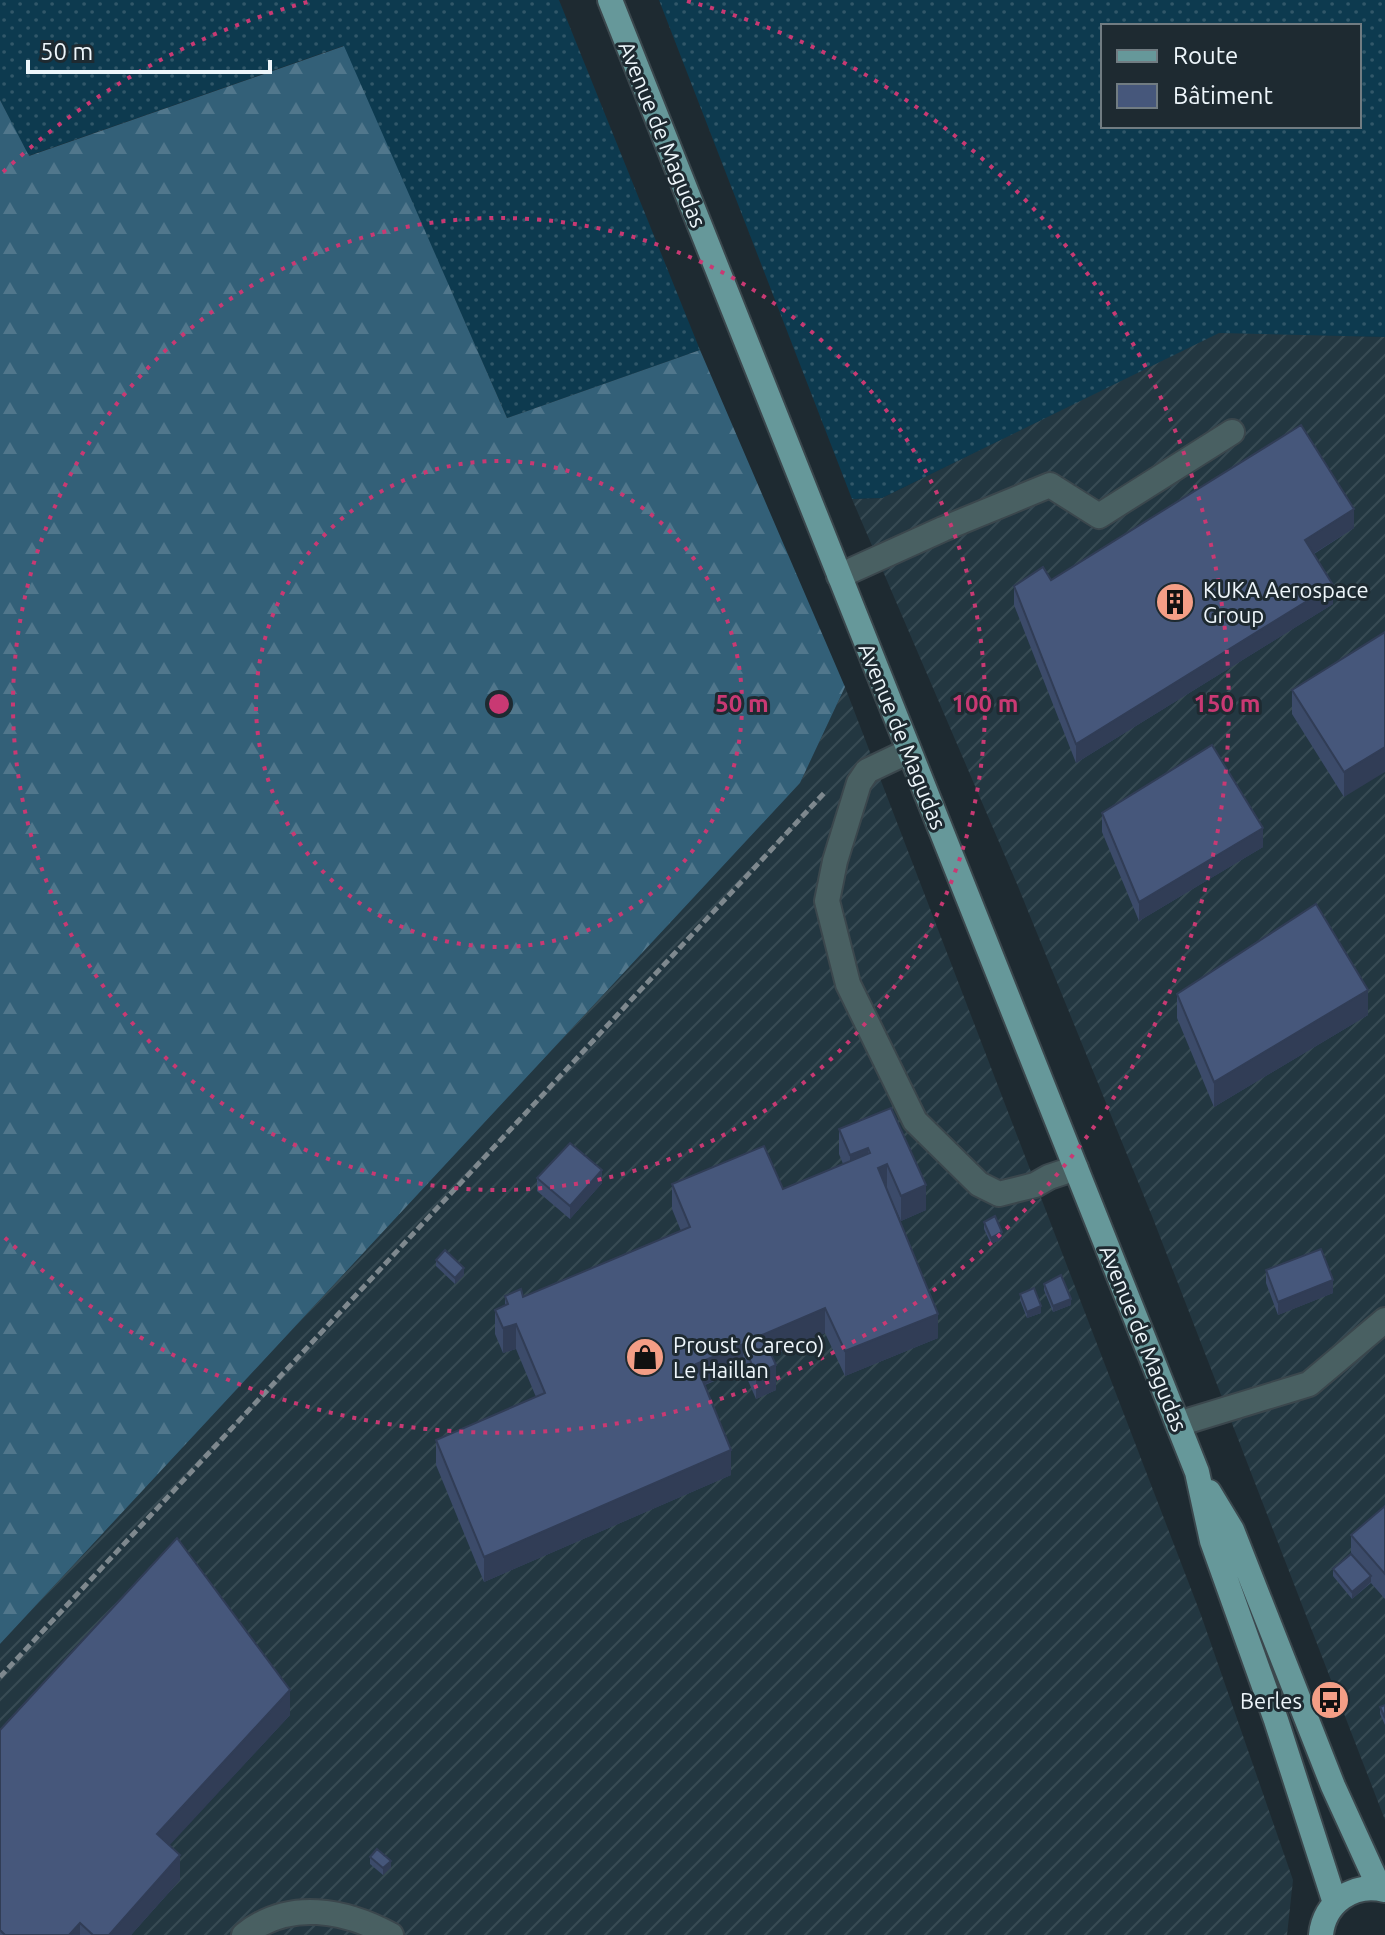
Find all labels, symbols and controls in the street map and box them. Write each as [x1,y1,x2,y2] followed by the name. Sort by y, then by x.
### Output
[28,24,270,74] scale bar
[1101,24,1361,128] legend
[614,37,712,231] street label: Avenue de Magudas
[40,38,93,65] text: 50 m
[1173,42,1238,69] text: Route
[1173,82,1274,109] text: Bâtiment
[1203,577,1369,627] place label: KUKA Aerospace Group
[1154,581,1196,623] building icon: KUKA Aerospace Group
[854,639,952,833] street label: Avenue de Magudas
[485,690,513,718] centre of rings
[715,690,769,717] text: 50 m
[952,690,1018,717] text: 100 m
[1194,690,1260,717] text: 150 m
[1095,1241,1193,1435] street label: Avenue de Magudas
[673,1332,825,1382] place label: Proust (Careco) Le Haillan
[624,1336,666,1378] shop icon: Proust (Careco) Le Haillan
[1309,1679,1351,1721] bus stop icon: Berles
[1240,1688,1302,1713] place label: Berles

